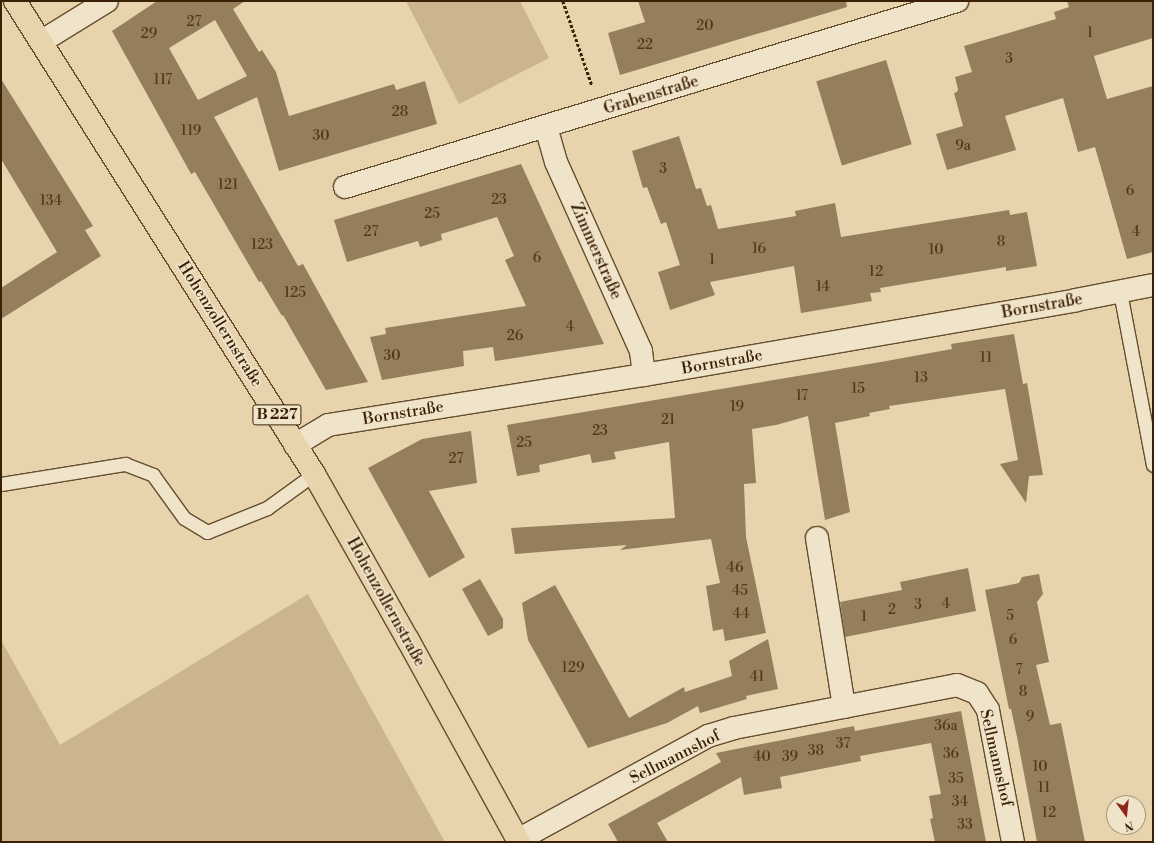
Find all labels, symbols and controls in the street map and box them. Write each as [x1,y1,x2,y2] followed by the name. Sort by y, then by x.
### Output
[187,14,201,30] house number: 27
[696,18,714,34] house number: 20
[1087,25,1093,41] house number: 1
[141,26,157,42] house number: 29
[637,37,653,53] house number: 22
[1005,51,1013,67] house number: 3
[601,71,701,119] street label: Grabenstraße
[154,72,172,88] house number: 117
[392,104,408,120] house number: 28
[181,123,201,139] house number: 119
[312,128,330,144] house number: 30
[955,138,971,154] house number: 9a
[659,161,667,177] house number: 3
[218,177,238,193] house number: 121
[1126,183,1134,199] house number: 6
[491,192,507,208] house number: 23
[40,193,62,209] house number: 134
[566,200,626,302] street label: Zimmerstraße
[424,206,440,222] house number: 25
[364,224,378,240] house number: 27
[1132,224,1140,240] house number: 4
[997,234,1005,250] house number: 8
[251,237,273,253] house number: 123
[752,241,766,257] house number: 16
[929,242,943,258] house number: 10
[533,250,541,266] house number: 6
[709,252,715,268] house number: 1
[174,258,266,390] street label: Hohenzollernstraße
[869,264,883,280] house number: 12
[816,279,830,295] house number: 14
[284,285,306,301] house number: 125
[1000,289,1084,323] street label: Bornstraße
[566,319,574,335] house number: 4
[507,328,523,344] house number: 26
[680,345,764,379] street label: Bornstraße
[383,348,401,364] house number: 30
[980,350,992,366] house number: 11
[914,370,928,386] house number: 13
[851,381,865,397] house number: 15
[796,388,808,404] house number: 17
[361,397,445,429] street label: Bornstraße
[730,399,744,415] house number: 19
[252,402,302,428] road number: B 227
[661,412,675,428] house number: 21
[592,423,608,439] house number: 23
[516,435,532,451] house number: 25
[449,451,463,467] house number: 27
[343,534,429,670] street label: Hohenzollernstraße
[727,560,743,576] house number: 46
[732,583,748,599] house number: 45
[942,596,950,612] house number: 4
[914,597,922,613] house number: 3
[888,602,896,618] house number: 2
[733,606,749,622] house number: 44
[1006,608,1014,624] house number: 5
[861,609,867,625] house number: 1
[1009,632,1017,648] house number: 6
[562,660,584,676] house number: 129
[1015,662,1023,678] house number: 7
[750,669,764,685] house number: 41
[1019,684,1027,700] house number: 8
[976,708,1016,808] street label: Sellmannshof
[1026,709,1034,725] house number: 9
[934,718,958,734] house number: 36a
[627,726,723,788] street label: Sellmannshof
[836,736,850,752] house number: 37
[808,743,824,759] house number: 38
[943,746,959,762] house number: 36
[753,749,771,765] house number: 40
[782,749,798,765] house number: 39
[1033,759,1047,775] house number: 10
[948,771,964,787] house number: 35
[1038,780,1050,796] house number: 11
[952,794,968,810] house number: 34
[1106,795,1146,835] north arrow
[1042,805,1056,821] house number: 12
[957,817,973,833] house number: 33
[1123,818,1135,834] text: N

